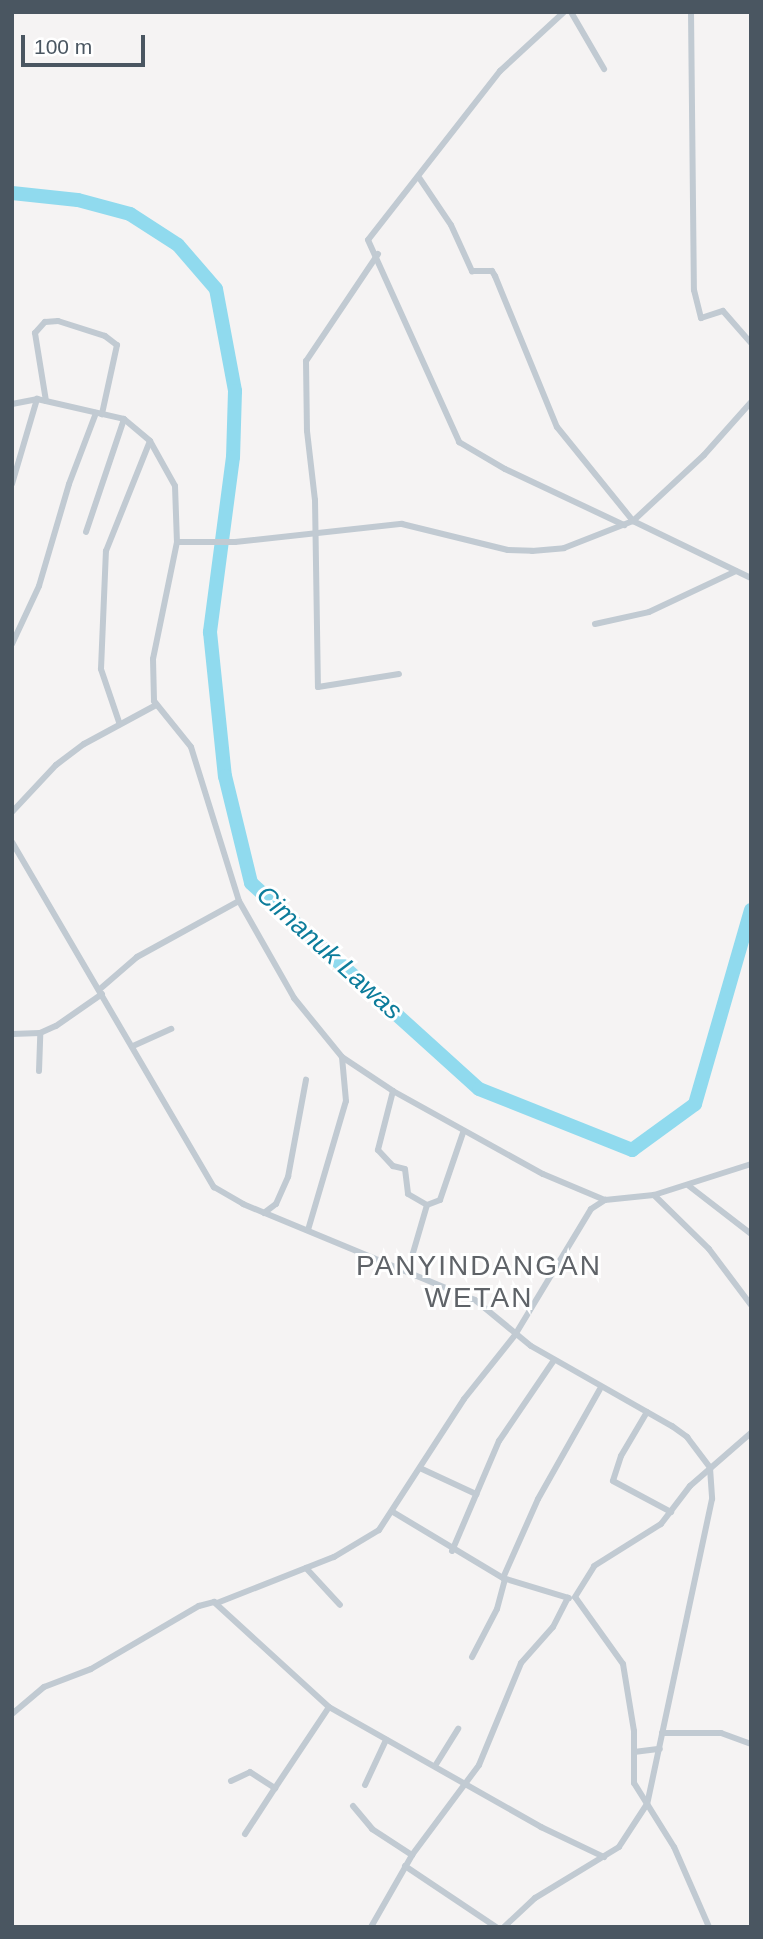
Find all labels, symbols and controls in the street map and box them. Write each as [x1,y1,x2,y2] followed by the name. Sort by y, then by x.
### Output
[24,21,149,65] scale bar
[34,35,92,58] text: 100 m
[250,880,408,1026] water label: Cimanuk Lawas
[358,1249,600,1315] district label: PANYINDANGAN WETAN

